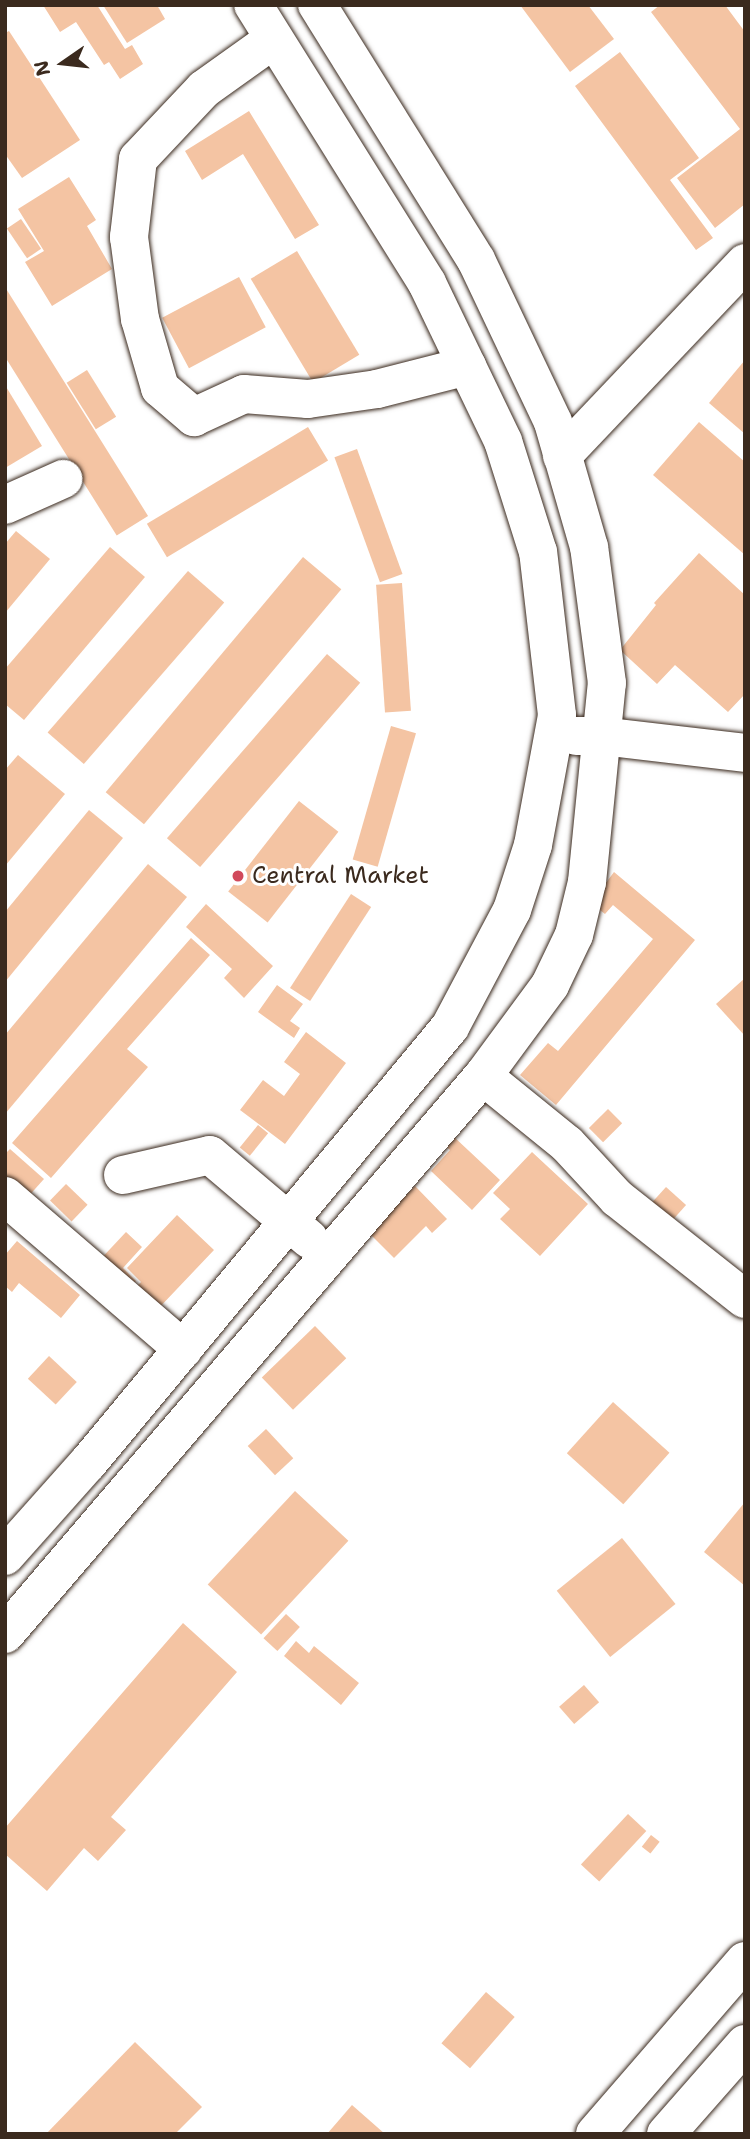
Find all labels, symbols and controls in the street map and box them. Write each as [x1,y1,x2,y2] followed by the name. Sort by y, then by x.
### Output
[28,28,98,98] north arrow
[28,58,56,79] text: N
[252,862,429,890] place label: Central Market
[230,868,246,884] marker: Central Market

